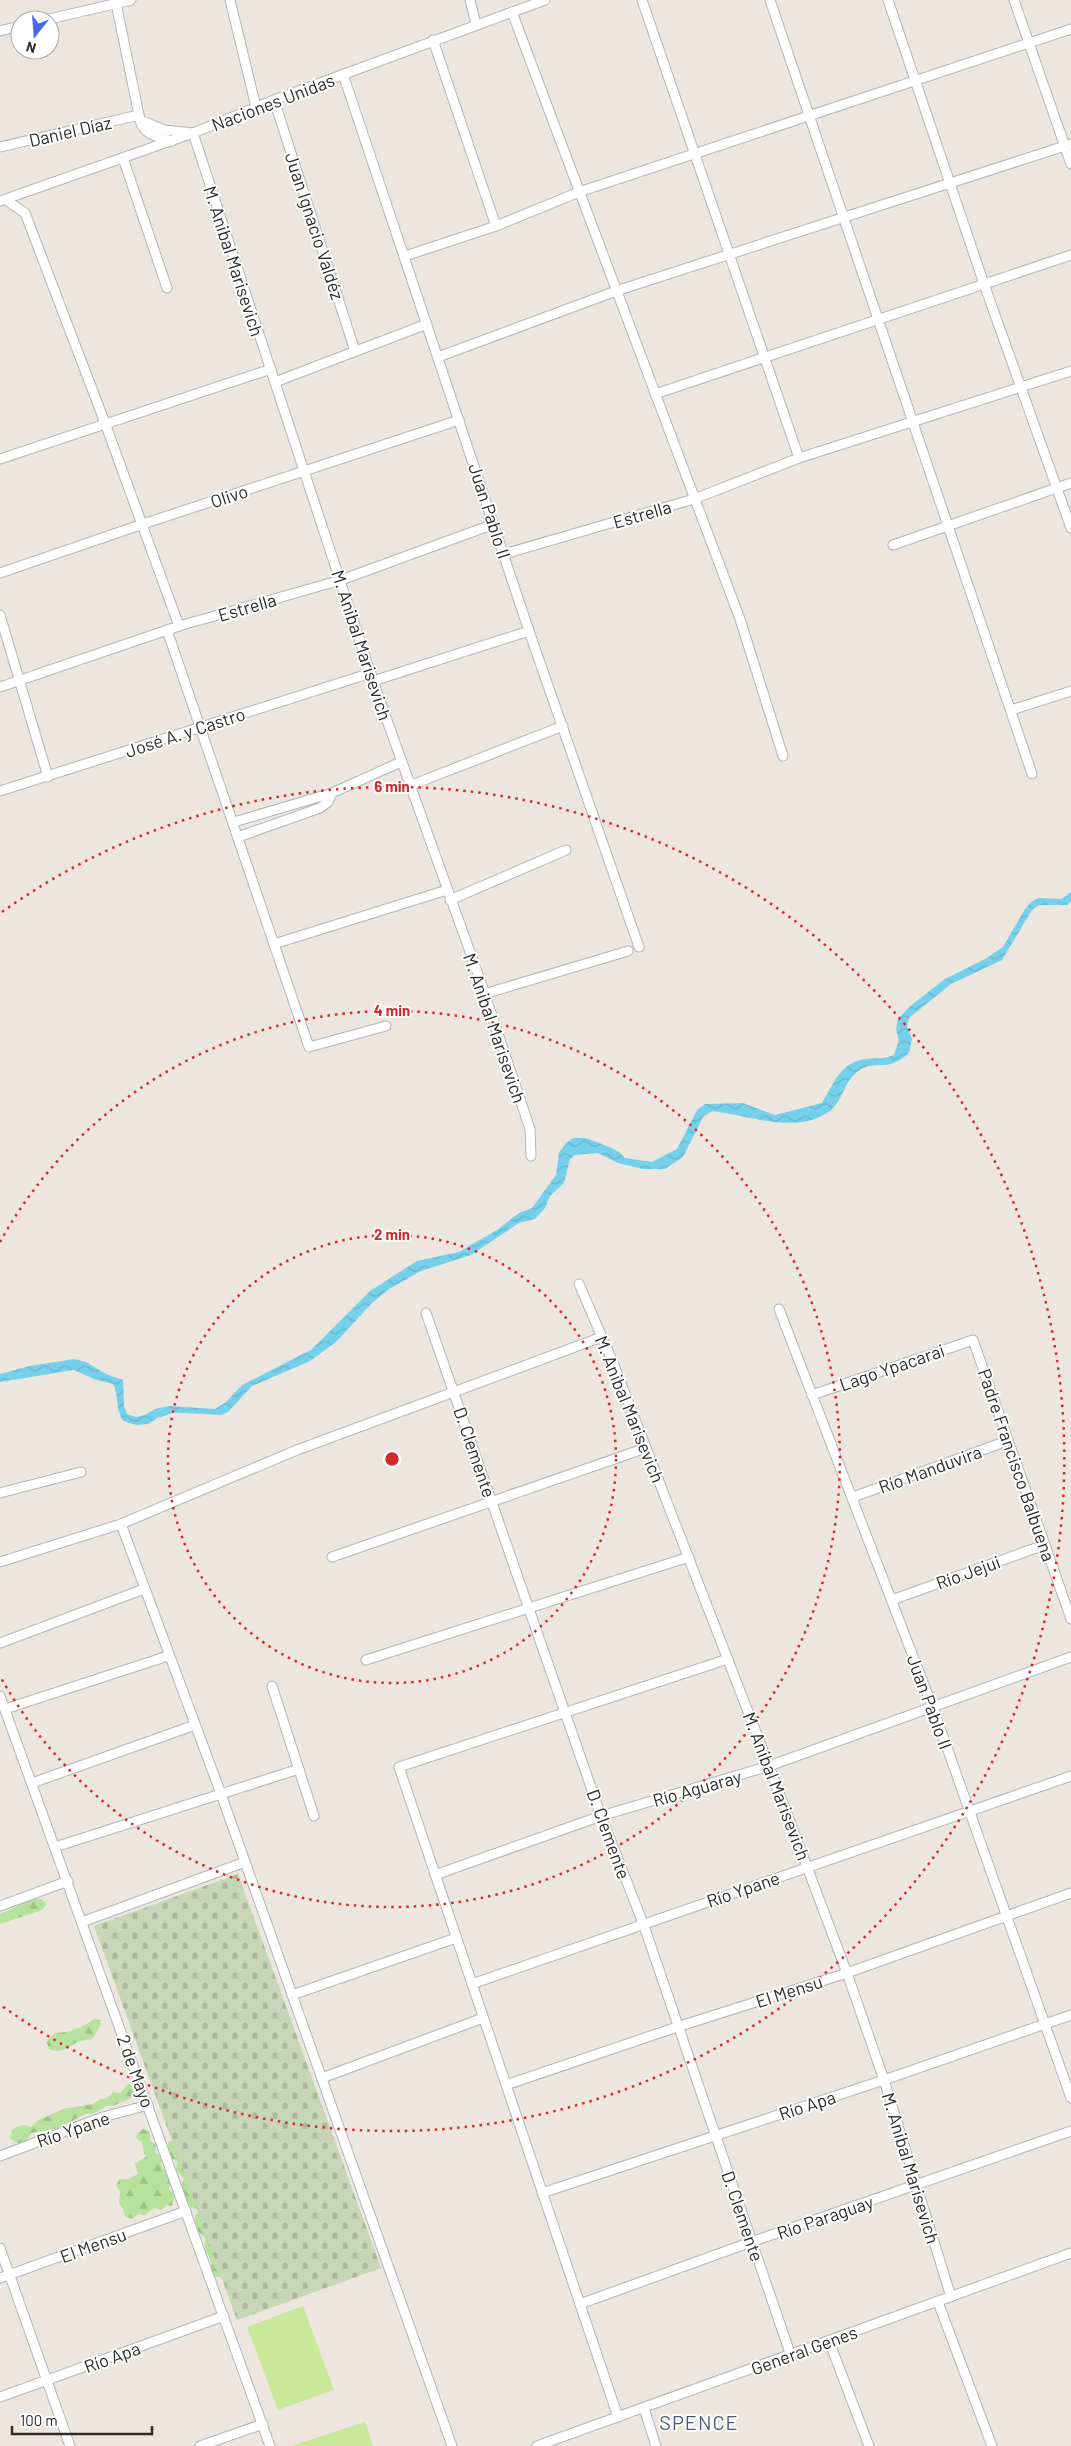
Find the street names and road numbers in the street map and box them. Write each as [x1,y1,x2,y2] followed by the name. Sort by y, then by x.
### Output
[208,68,338,136] street label: Naciones Unidas
[27,111,113,151] street label: Daniel Díaz
[281,150,349,302] street label: Juan Ignacio Valdéz
[199,183,269,339] street label: M. Anibal Marisevich
[464,461,516,561] street label: Juan Pablo II
[208,480,250,512] street label: Olivo
[610,495,674,533] street label: Estrella
[327,567,397,723] street label: M. Anibal Marisevich
[215,588,279,626] street label: Estrella
[122,702,248,762] street label: José A. y Castro
[459,950,531,1106] street label: M. Anibal Marisevich
[590,1332,670,1486] street label: M. Anibal Marisevich
[836,1339,948,1395] street label: Lago Ypacarai
[974,1366,1060,1564] street label: Padre Francisco Balbuena
[449,1404,501,1500] street label: D. Clemente
[875,1440,985,1498] street label: Río Manduvira
[933,1550,1003,1594] street label: Río Jejui
[903,1652,957,1752] street label: Juan Pablo II
[739,1709,815,1863] street label: M. Anibal Marisevich
[650,1765,744,1811] street label: Río Aguaray
[583,1786,635,1882] street label: D. Clemente
[704,1866,782,1912] street label: Río Ypane
[753,1970,825,2012] street label: El Mensu
[113,2032,159,2110] street label: 2 de Mayo
[776,2086,838,2124] street label: Río Apa
[878,2090,944,2246] street label: M. Anibal Marisevich
[34,2106,112,2152] street label: Río Ypane
[717,2168,769,2264] street label: D. Clemente
[774,2190,876,2244] street label: Río Paraguay
[57,2223,129,2267] street label: El Mensu
[748,2321,860,2379] street label: General Genes
[81,2337,143,2377] street label: Río Apa

